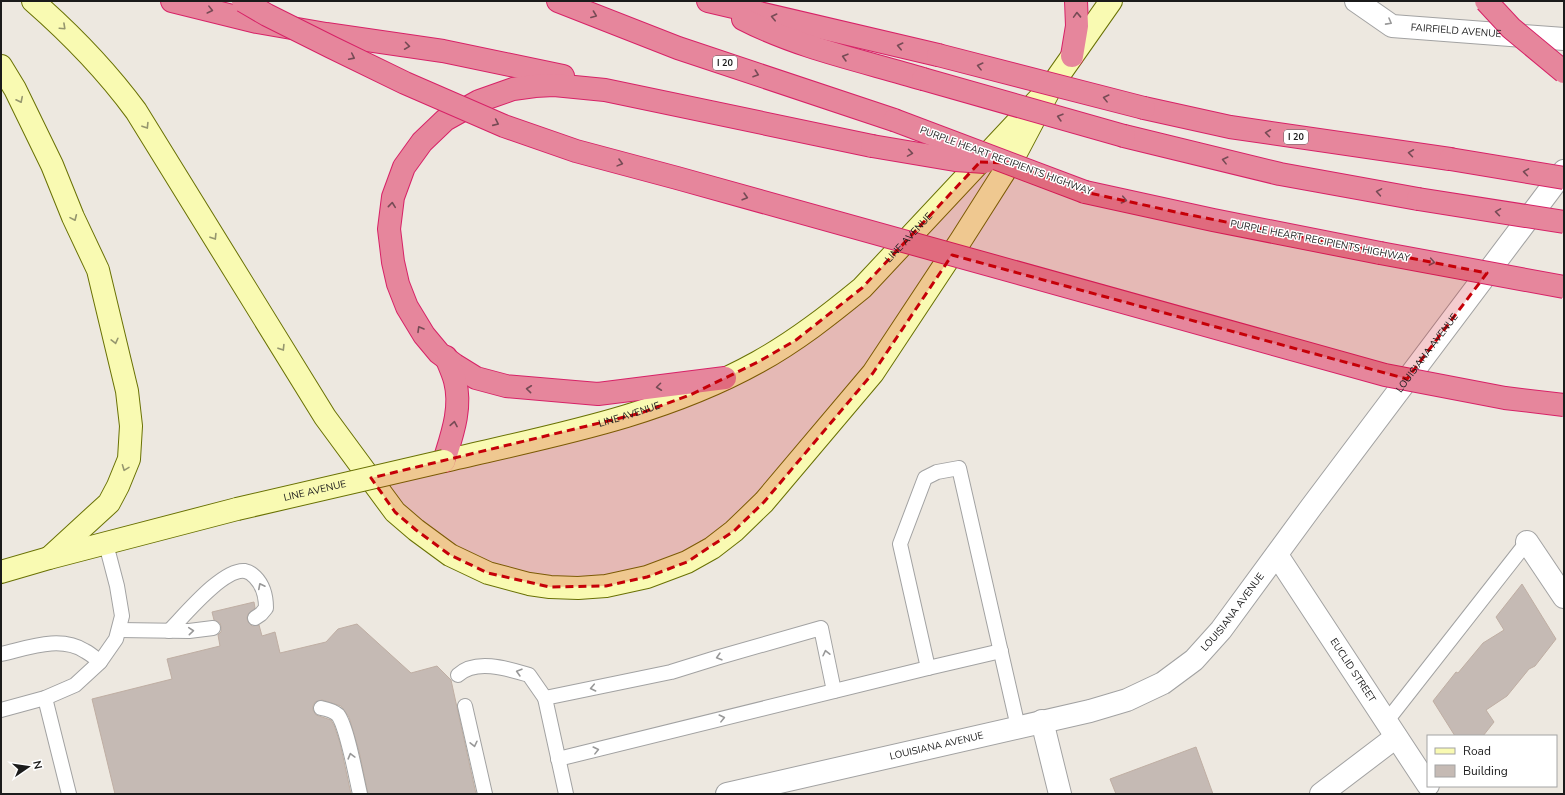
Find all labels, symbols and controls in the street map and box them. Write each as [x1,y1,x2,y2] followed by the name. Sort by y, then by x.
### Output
[207,6,213,14] one-way arrow
[590,11,597,19] one-way arrow
[1072,12,1081,18] one-way arrow
[770,13,777,21] one-way arrow
[1385,18,1392,25] one-way arrow
[1410,20,1502,41] street label: FAIRFIELD AVENUE
[58,22,66,30] one-way arrow
[403,41,410,50] one-way arrow
[897,43,903,51] one-way arrow
[348,52,356,60] one-way arrow
[842,53,849,61] one-way arrow
[713,56,737,70] road number: I 20
[977,62,984,71] one-way arrow
[752,69,759,78] one-way arrow
[1103,94,1110,103] one-way arrow
[15,95,23,103] one-way arrow
[1056,113,1063,122] one-way arrow
[492,118,500,126] one-way arrow
[141,122,148,129] one-way arrow
[918,123,1095,199] street label: PURPLE HEART RECIPIENTS HIGHWAY
[1265,129,1272,138] one-way arrow
[1284,130,1308,144] road number: I 20
[907,148,913,157] one-way arrow
[1408,149,1414,158] one-way arrow
[1222,157,1228,165] one-way arrow
[616,158,623,167] one-way arrow
[1522,168,1529,176] one-way arrow
[1376,188,1383,197] one-way arrow
[742,192,749,201] one-way arrow
[1120,195,1127,203] one-way arrow
[387,202,396,208] one-way arrow
[1495,208,1501,217] one-way arrow
[882,210,936,266] street label: LINE AVENUE
[69,214,77,221] one-way arrow
[1229,217,1412,265] street label: PURPLE HEART RECIPIENTS HIGHWAY
[209,233,217,240] one-way arrow
[1429,258,1435,266] one-way arrow
[1393,310,1462,396] street label: LOUISIANA AVENUE
[417,326,425,333] one-way arrow
[111,337,119,344] one-way arrow
[277,344,285,351] one-way arrow
[656,382,662,391] one-way arrow
[526,384,532,393] one-way arrow
[597,399,662,431] street label: LINE AVENUE
[450,420,458,427] one-way arrow
[122,465,130,472] one-way arrow
[282,477,348,505] street label: LINE AVENUE
[1198,570,1268,655] street label: LOUISIANA AVENUE
[258,582,266,590] one-way arrow
[188,626,194,635] one-way arrow
[1327,636,1379,705] street label: EUCLID STREET
[822,650,830,656] one-way arrow
[716,652,723,661] one-way arrow
[515,668,522,677] one-way arrow
[590,684,596,692] one-way arrow
[719,715,725,723] one-way arrow
[888,729,985,764] street label: LOUISIANA AVENUE
[1427,735,1557,787] legend
[469,741,477,747] one-way arrow
[1463,743,1491,759] text: Road
[593,746,599,754] one-way arrow
[8,747,48,787] north arrow
[347,753,356,760] one-way arrow
[29,759,45,771] text: N
[1463,763,1508,779] text: Building

